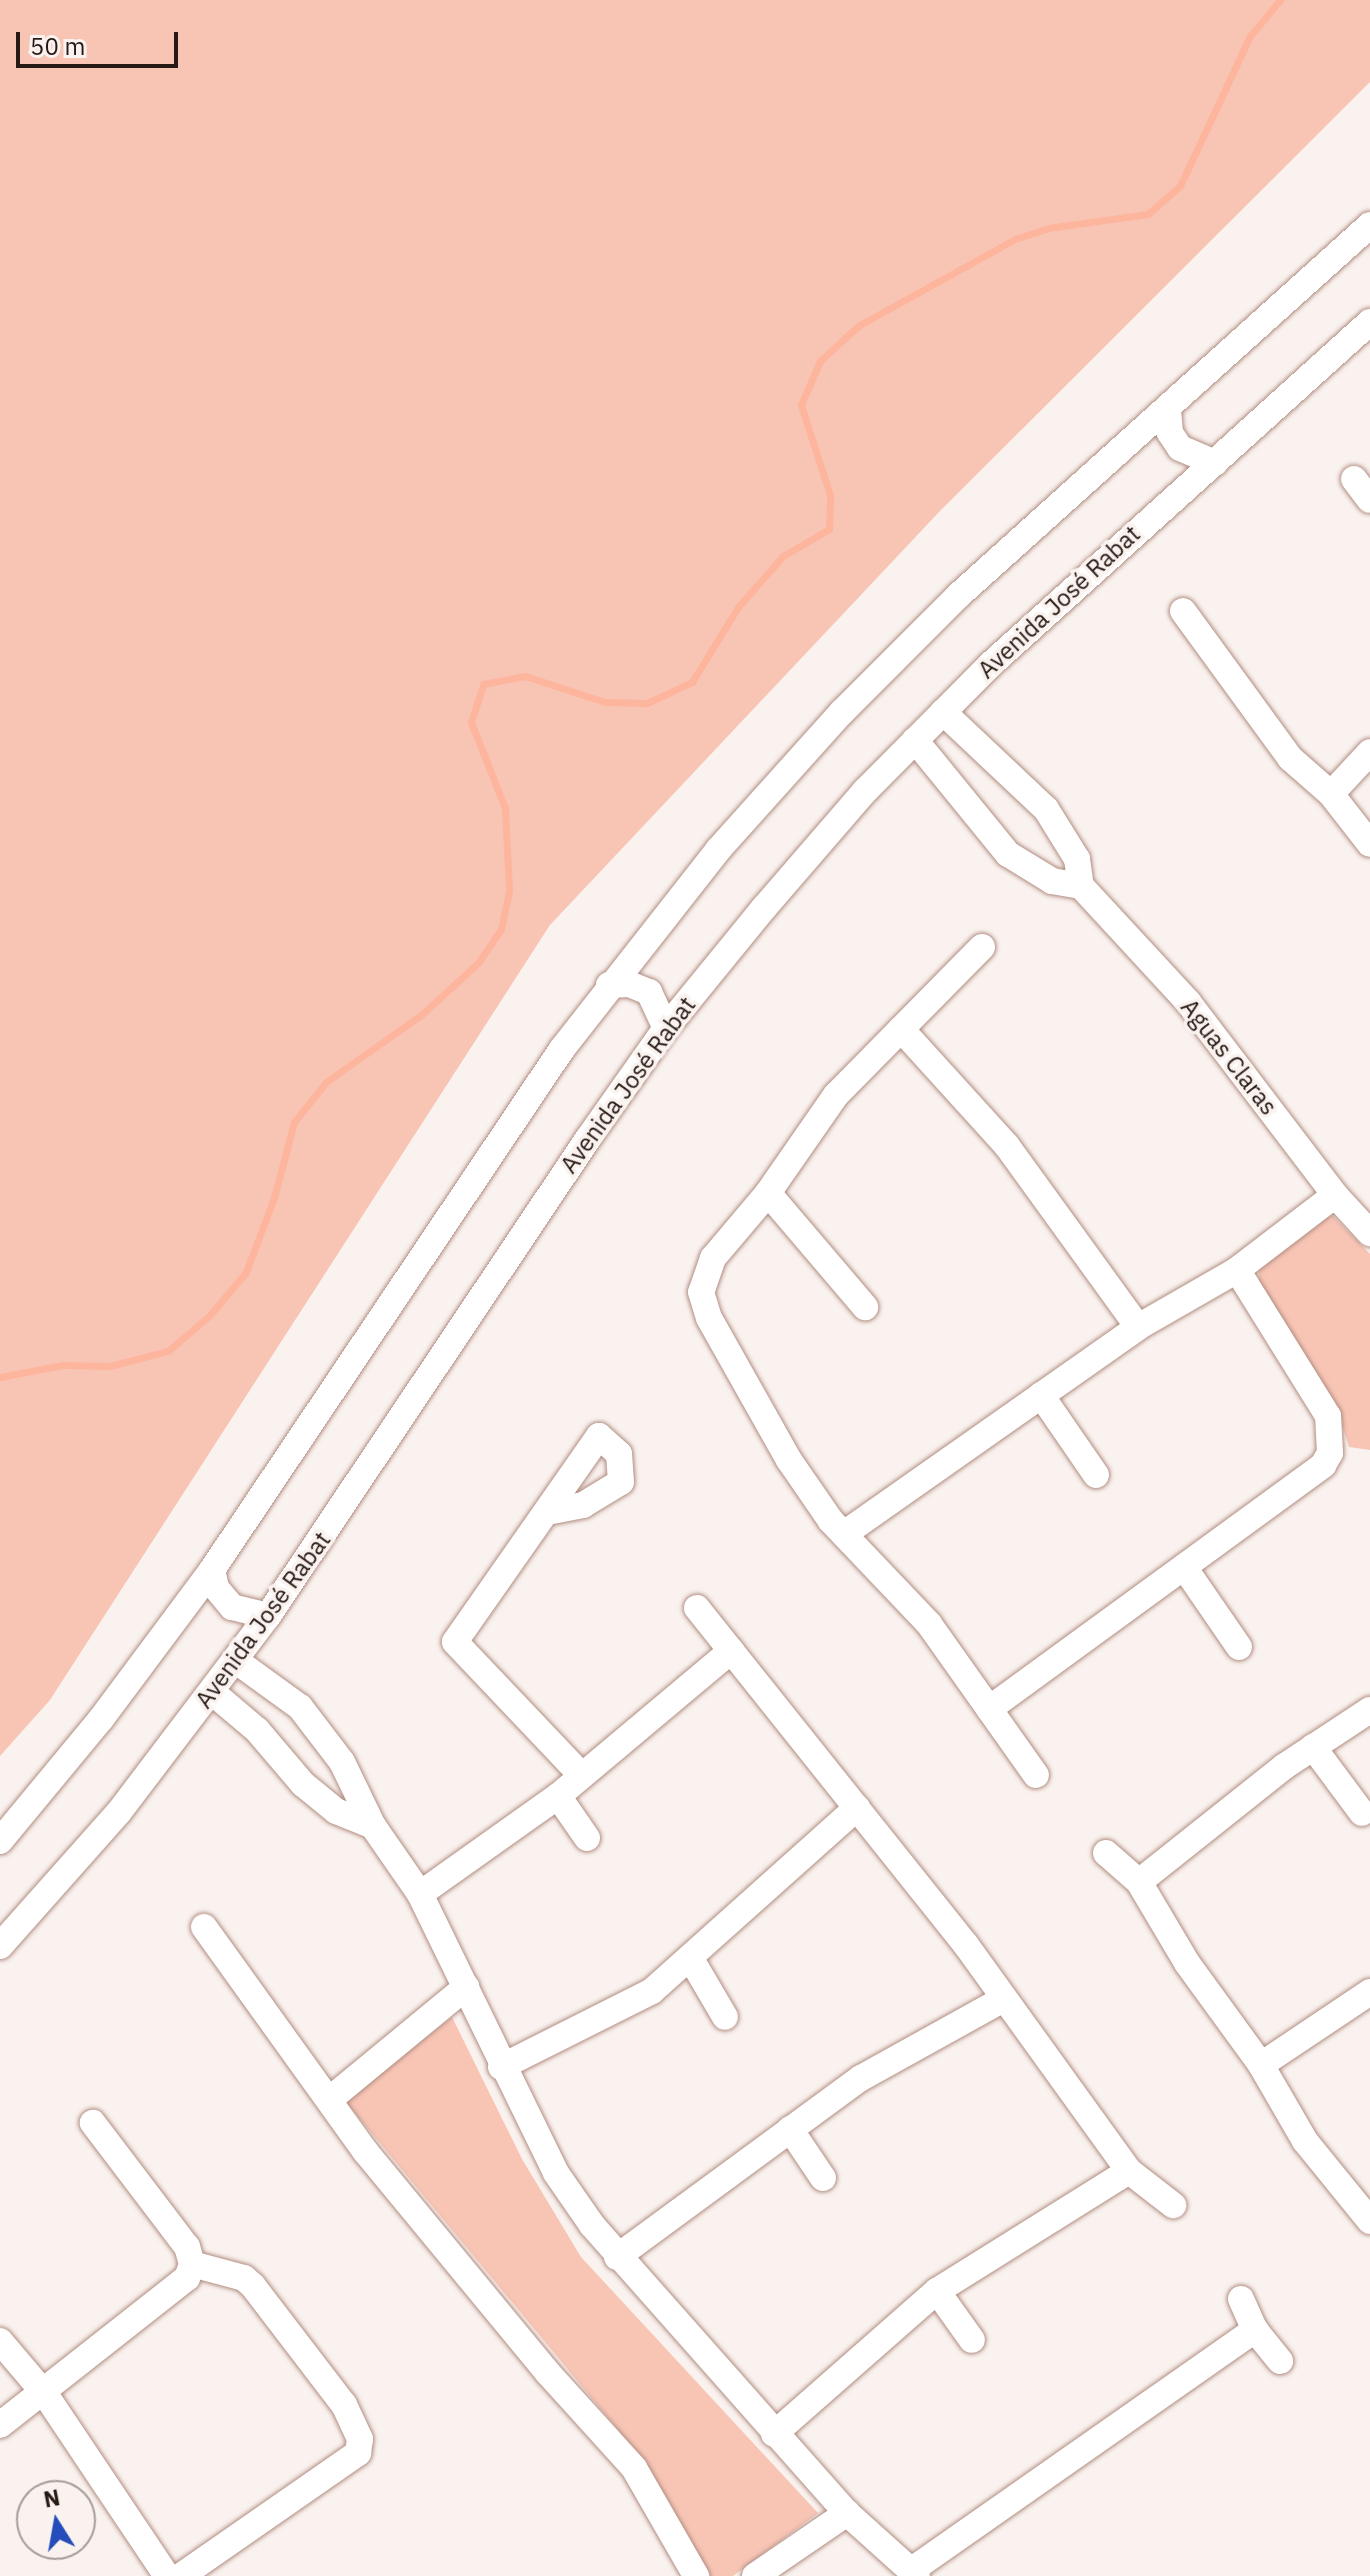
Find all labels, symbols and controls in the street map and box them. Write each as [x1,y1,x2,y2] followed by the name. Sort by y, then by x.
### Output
[20,16,182,66] scale bar
[30,30,85,62] text: 50 m
[972,520,1146,684] street label: Avenida José Rabat
[554,991,702,1179] street label: Avenida José Rabat
[1175,993,1283,1121] street label: Aguas Claras
[189,1526,337,1714] street label: Avenida José Rabat
[16,2480,96,2560] north arrow
[41,2482,62,2514] text: N

